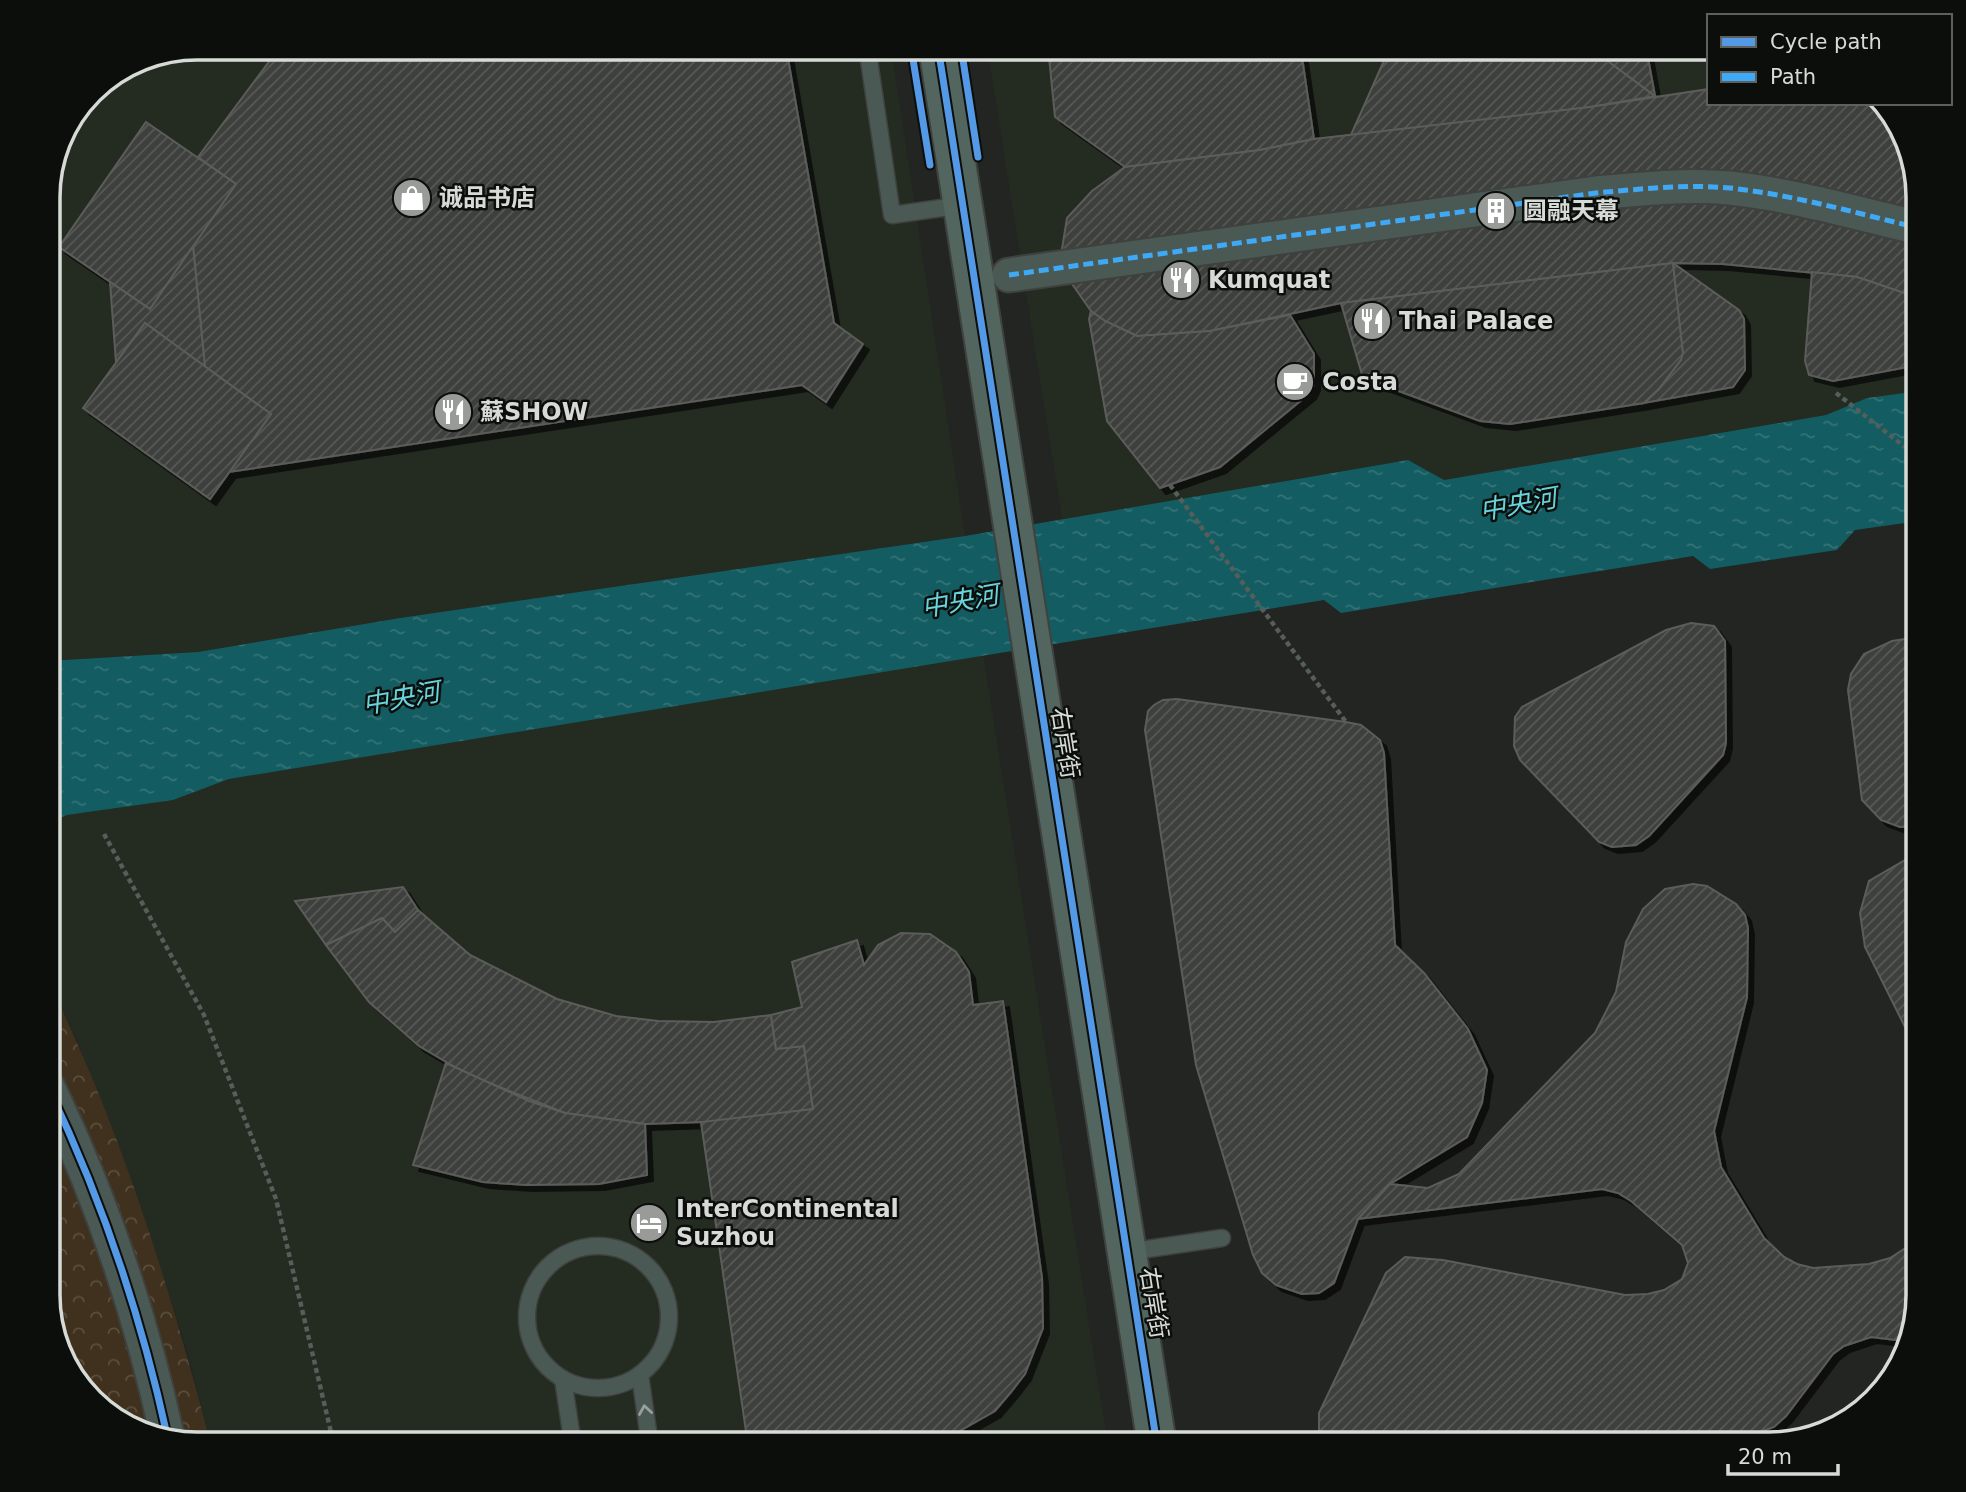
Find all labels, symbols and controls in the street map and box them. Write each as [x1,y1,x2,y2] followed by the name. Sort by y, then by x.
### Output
[1707,14,1952,105] legend
[1770,30,1882,54] text: Cycle path
[1770,65,1816,89] text: Path
[391,177,433,219] shop icon: 诚品书店
[439,184,535,212] place label: 诚品书店
[1475,190,1517,232] building icon: 圆融天幕
[1523,197,1619,225] place label: 圆融天幕
[1160,259,1202,301] restaurant icon: Kumquat
[1208,266,1330,294] place label: Kumquat
[1351,300,1393,342] restaurant icon: Thai Palace
[1399,307,1553,335] place label: Thai Palace
[1274,361,1316,403] cafe icon: Costa
[1322,368,1398,396] place label: Costa
[432,391,474,433] restaurant icon: 蘇SHOW
[480,398,588,426] place label: 蘇SHOW
[1477,482,1564,526] water label: 中央河
[919,579,1006,623] water label: 中央河
[360,676,447,720] water label: 中央河
[1046,705,1084,781] street label: 右岸街
[676,1195,899,1251] place label: InterContinental Suzhou
[628,1202,670,1244] hotel icon: InterContinental Suzhou
[1135,1265,1173,1341] street label: 右岸街
[638,1404,653,1416] one-way arrow
[1728,1432,1838,1476] scale bar
[1738,1445,1792,1469] text: 20 m

